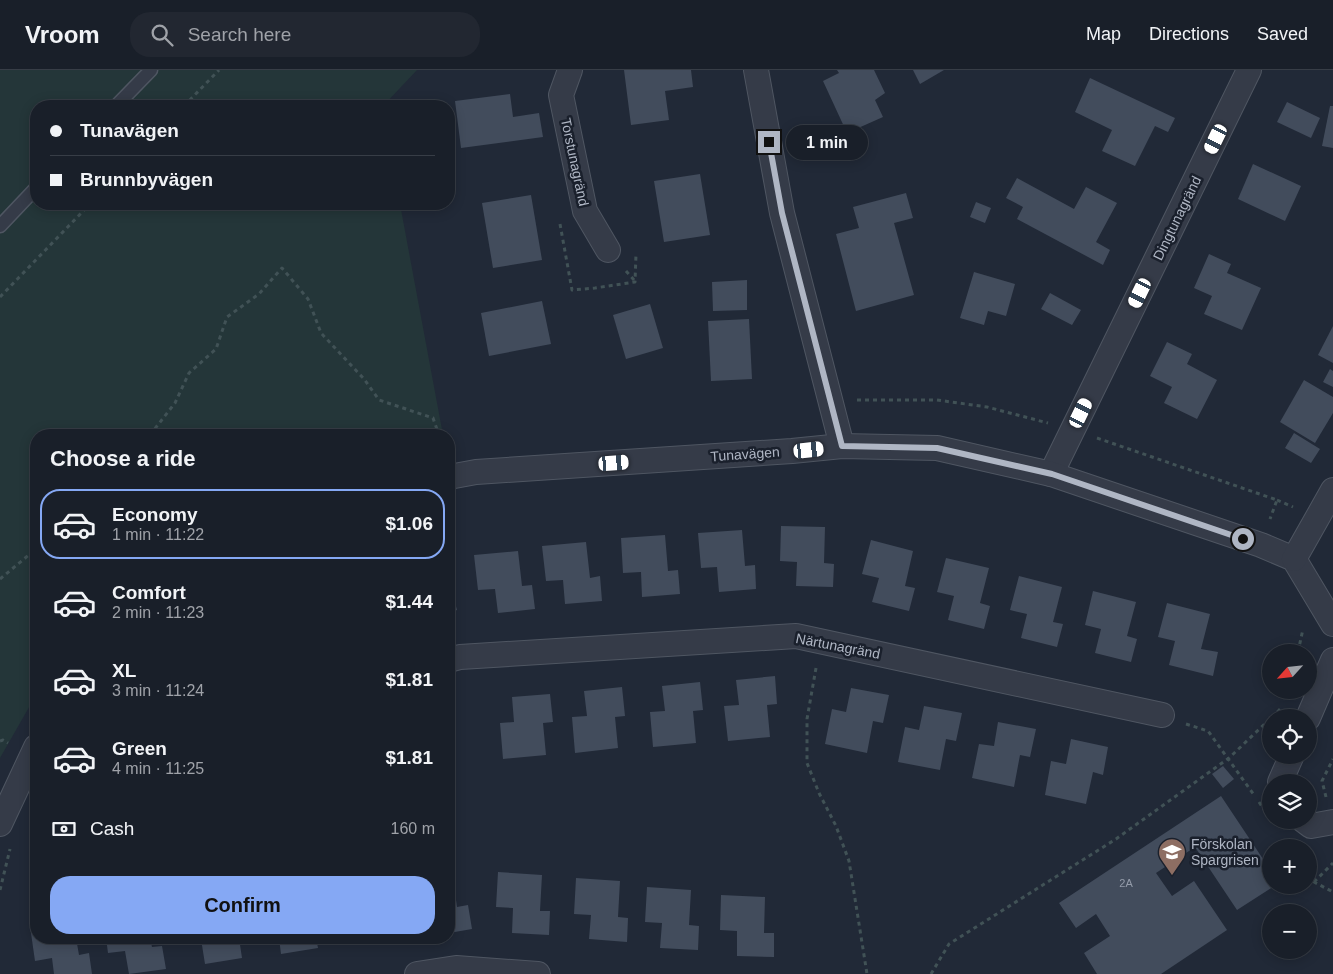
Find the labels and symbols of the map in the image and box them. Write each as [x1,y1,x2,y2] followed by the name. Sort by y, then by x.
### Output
[558,117,592,207] street label: Torstunagränd
[1202,122,1229,156] car
[786,124,869,160] callout: 1 min
[758,131,780,153] route end
[1150,173,1204,263] street label: Dingtunagränd
[1126,276,1153,310] car
[1067,396,1094,430] car
[793,441,824,459] car
[710,444,780,464] street label: Tunavägen
[598,454,629,472] car
[1232,528,1254,550] route start
[794,630,882,662] street label: Närtunagränd
[1262,644,1318,699] north arrow
[1191,836,1259,868] place label: Förskolan Spargrisen
[1157,837,1187,876] school or university icon: Förskolan Spargrisen
[1119,877,1133,889] house number: 2A

